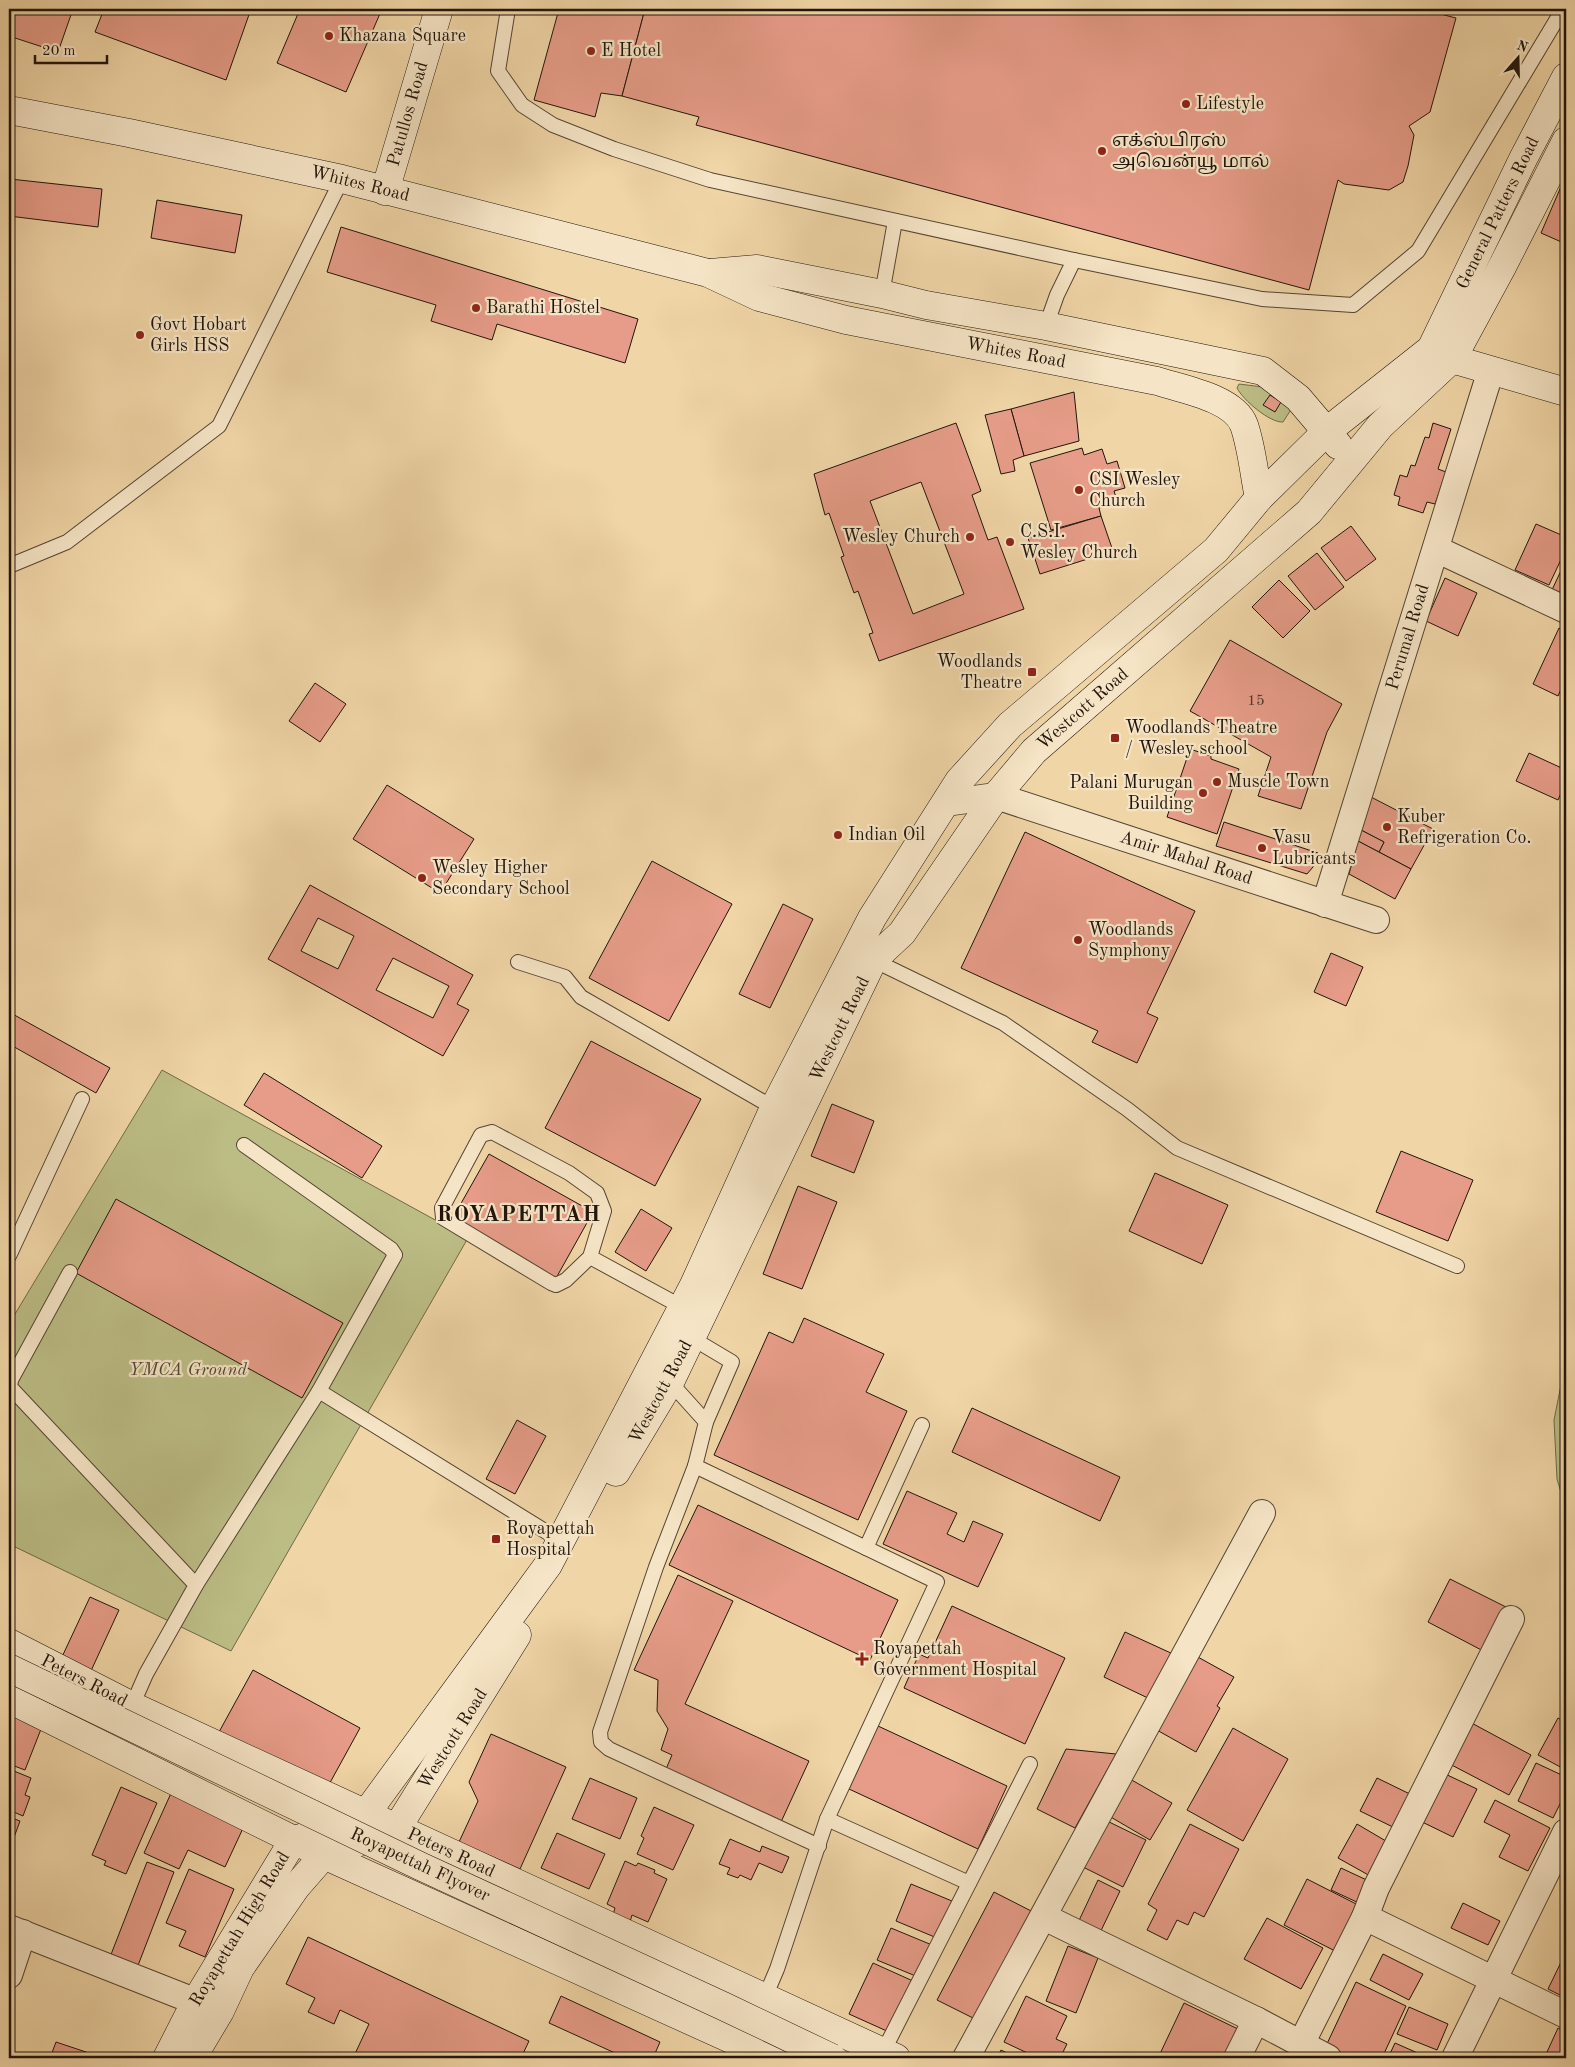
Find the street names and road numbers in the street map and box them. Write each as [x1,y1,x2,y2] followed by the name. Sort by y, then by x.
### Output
[384,60,432,168] street label: Patullos Road
[1453,134,1543,292] street label: General Patters Road
[309,163,411,205] street label: Whites Road
[965,334,1067,372] street label: Whites Road
[1383,582,1433,692] street label: Perumal Road
[1034,665,1132,753] street label: Westcott Road
[1118,828,1254,888] street label: Amir Mahal Road
[807,974,873,1084] street label: Westcott Road
[626,1337,696,1447] street label: Westcott Road
[38,1652,130,1710] street label: Peters Road
[415,1686,491,1792] street label: Westcott Road
[347,1825,493,1905] street label: Royapettah Flyover
[404,1825,498,1881] street label: Peters Road
[187,1848,293,2010] street label: Royapettah High Road

